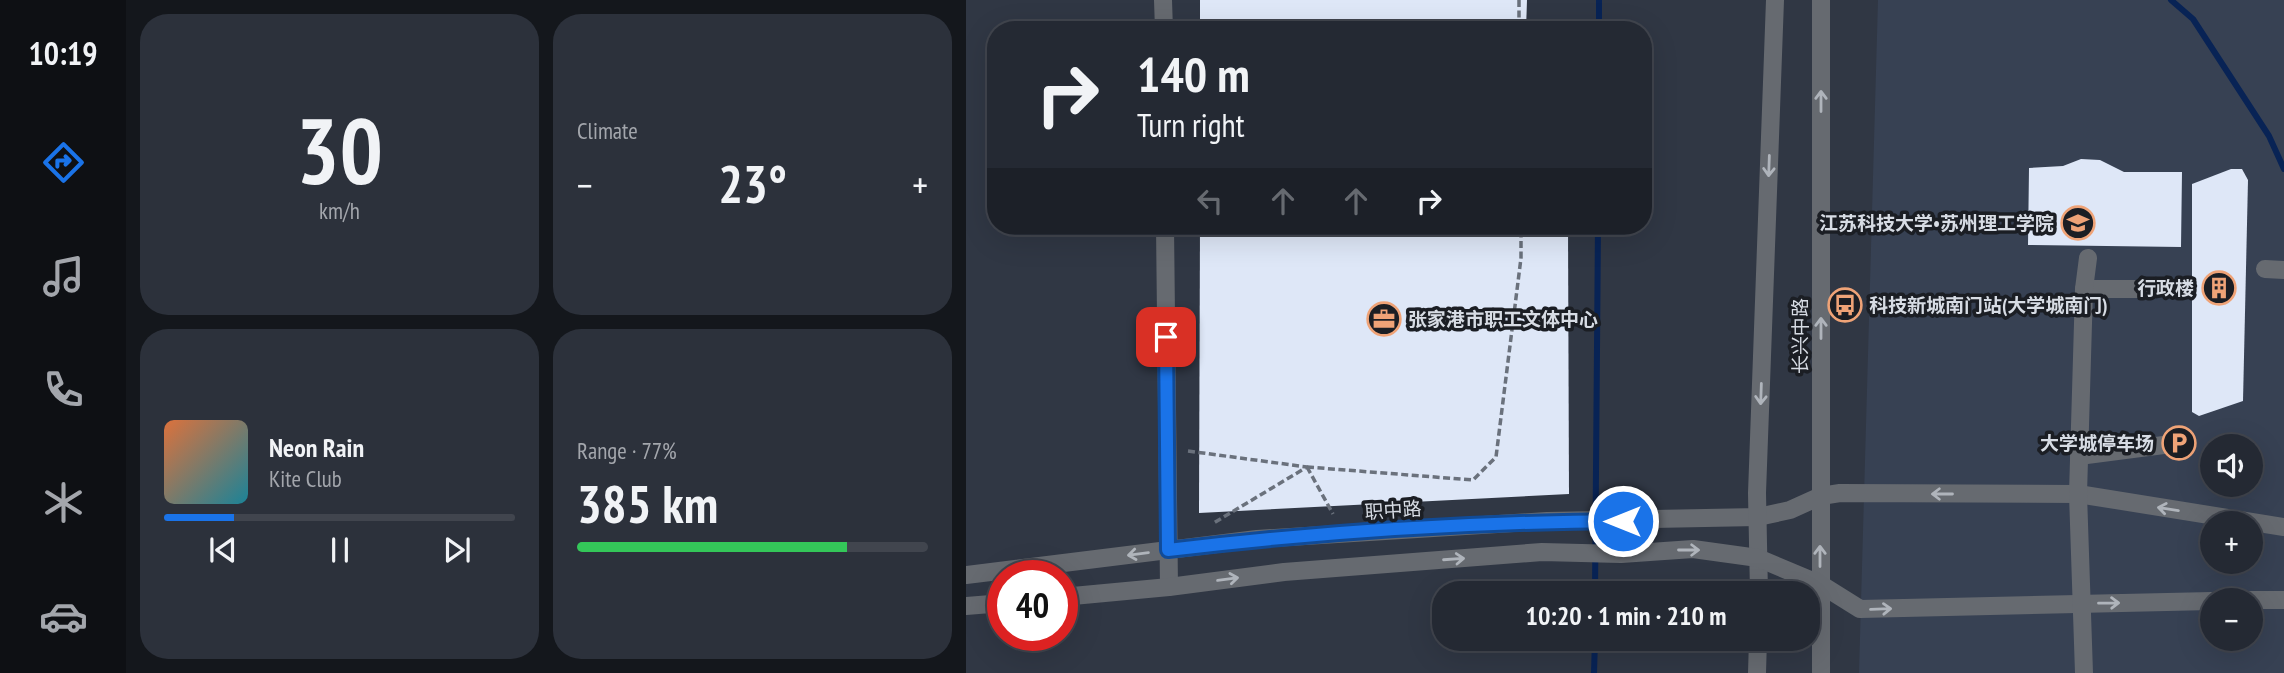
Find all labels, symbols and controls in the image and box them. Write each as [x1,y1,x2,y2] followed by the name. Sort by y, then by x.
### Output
[28,32,98,74] text: 10:19
[1137,42,1250,106] text: 140 m
[1022,49,1113,140] icon: right
[1814,90,1828,113] one-way arrow
[296,91,383,209] text: 30
[1137,104,1245,146] text: Turn right
[577,116,638,145] text: Climate
[39,138,88,187] icon: directions
[718,150,787,217] text: 23°
[1762,154,1775,177] one-way arrow
[577,160,593,209] text: −
[912,160,928,209] text: +
[1191,182,1229,220] icon: left
[1264,182,1302,220] icon: ahead
[1337,182,1375,220] icon: ahead
[1410,182,1448,220] icon: right
[319,196,360,225] text: km/h
[2059,204,2097,242] school or university icon: 江苏科技大学•苏州理工学院
[1819,211,2054,235] place label: 江苏科技大学•苏州理工学院
[39,252,88,301] icon: music
[2200,269,2238,307] building icon: 行政楼
[2137,276,2194,300] place label: 行政楼
[1826,286,1864,324] bus stop icon: 科技新城南门站(大学城南门)
[1869,293,2108,317] place label: 科技新城南门站(大学城南门)
[1788,298,1812,374] street label: 长兴中路
[1365,300,1403,338] office icon: 张家港市职工文体中心
[1136,307,1196,367] pin
[1408,307,1598,331] place label: 张家港市职工文体中心
[1814,317,1828,340] one-way arrow
[1147,318,1185,356] icon: arrive
[39,365,88,414] icon: phone
[1754,382,1767,405] one-way arrow
[2160,424,2198,462] parking icon: 大学城停车场
[269,431,364,464] text: Neon Rain
[2040,431,2154,455] place label: 大学城停车场
[2200,434,2263,651] map controls
[2200,434,2263,497] button: sound
[577,436,677,465] text: Range · 77%
[269,464,342,493] text: Kite Club
[577,470,718,537] text: 385 km
[39,478,88,527] icon: climate
[1586,484,1660,558] position arrow
[1931,487,1954,501] one-way arrow
[1364,496,1422,524] street label: 职中路
[2157,502,2180,515] one-way arrow
[2200,511,2263,574] button: +
[204,531,242,569] icon: previous
[321,531,359,569] icon: pause
[438,531,476,569] icon: next
[1677,543,1700,557] one-way arrow
[1814,545,1827,568] one-way arrow
[1127,547,1149,560] one-way arrow
[1442,552,1465,565] one-way arrow
[987,560,1078,651] speed limit sign: 40
[1216,573,1238,586] one-way arrow
[2200,588,2263,651] button: −
[39,592,88,641] icon: car
[2097,596,2120,610] one-way arrow
[1526,599,1726,632] text: 10:20 · 1 min · 210 m
[1870,602,1893,616] one-way arrow

